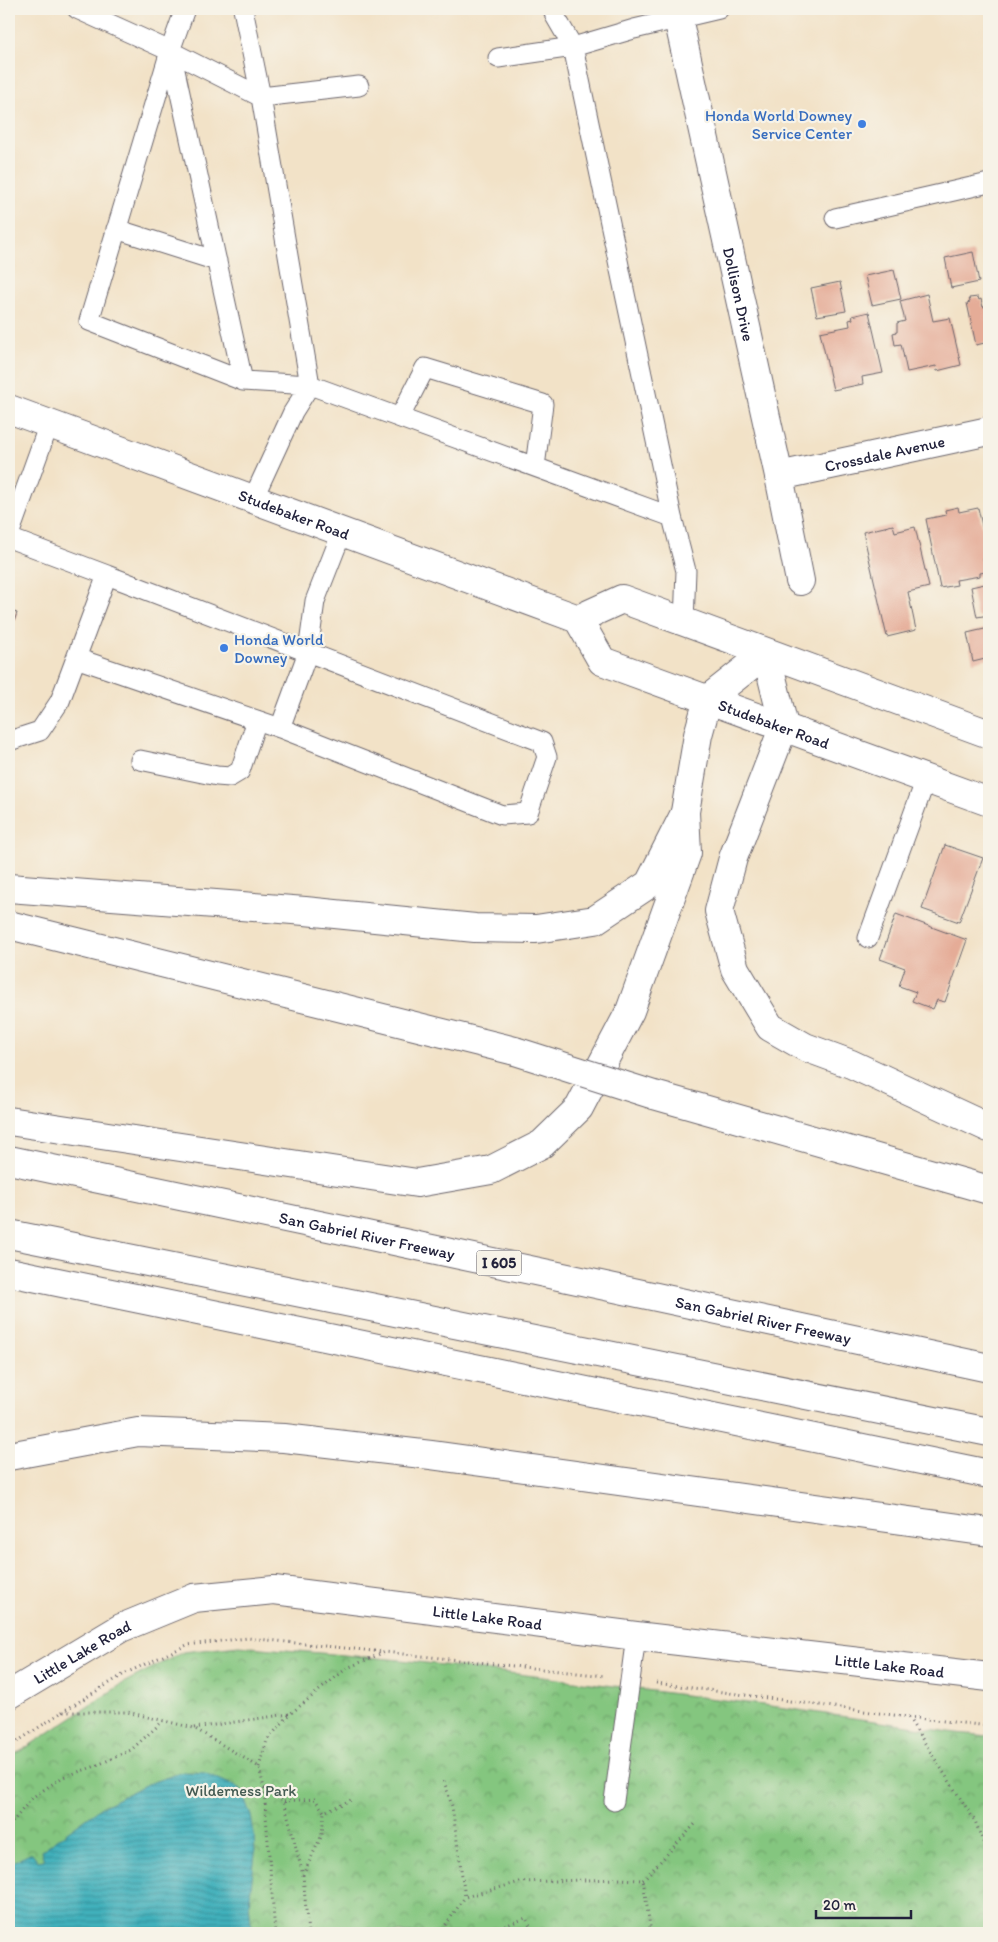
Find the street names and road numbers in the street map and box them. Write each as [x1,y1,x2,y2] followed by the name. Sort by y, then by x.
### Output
[719,245,758,343] street label: Dollison Drive
[823,431,947,475] street label: Crossdale Avenue
[236,485,353,544] street label: Studebaker Road
[716,695,833,753] street label: Studebaker Road
[278,1207,457,1263] street label: San Gabriel River Freeway
[476,1250,522,1276] road number: I 605
[674,1292,853,1348] street label: San Gabriel River Freeway
[432,1601,544,1634] street label: Little Lake Road
[30,1615,134,1688] street label: Little Lake Road
[834,1650,946,1681] street label: Little Lake Road

